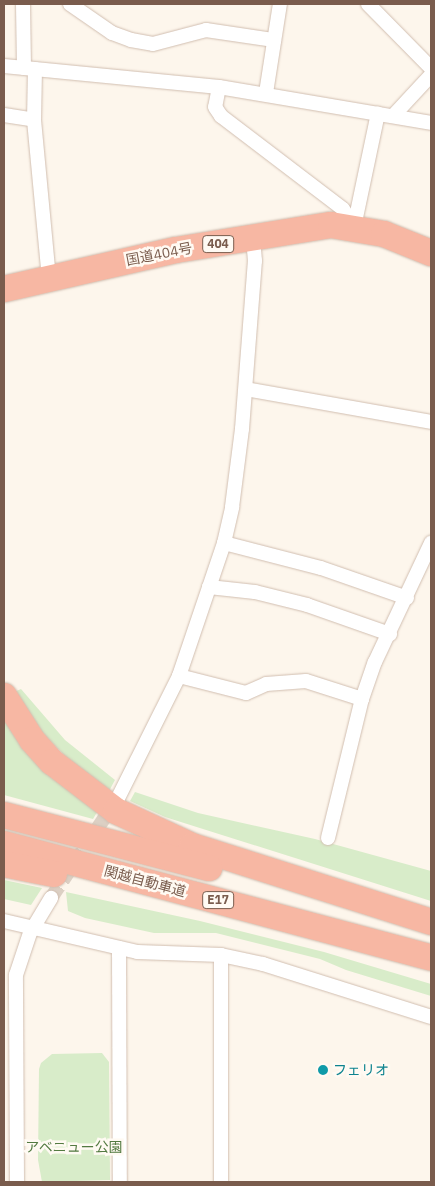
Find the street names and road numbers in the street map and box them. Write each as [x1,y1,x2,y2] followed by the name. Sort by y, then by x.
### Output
[202,234,234,253] road number: 404
[124,239,194,269] street label: 国道404号
[102,862,188,900] street label: 関越自動車道
[202,890,234,910] road number: E17

